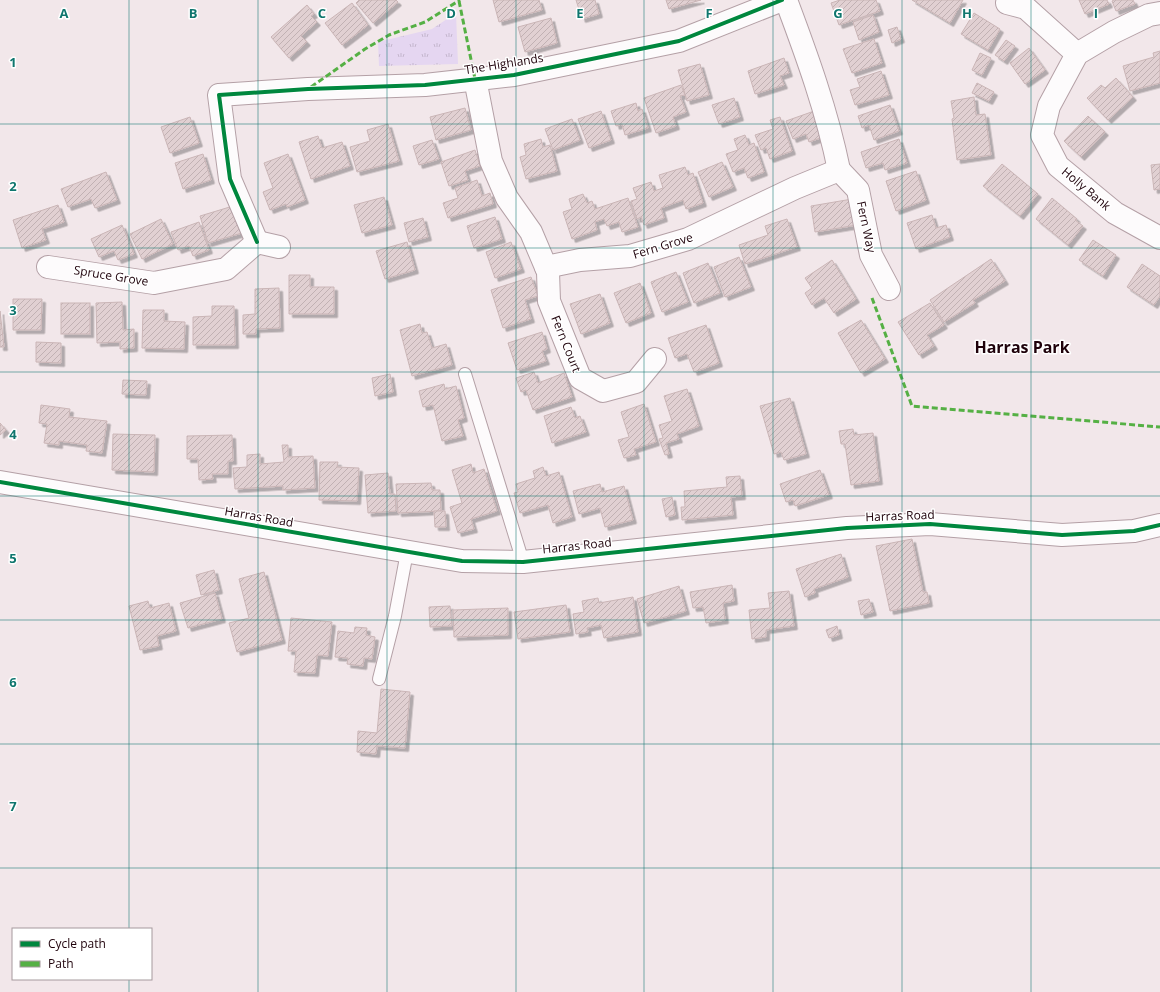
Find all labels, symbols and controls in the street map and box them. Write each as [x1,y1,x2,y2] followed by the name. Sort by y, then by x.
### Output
[60,4,69,22] text: A
[189,4,198,22] text: B
[318,4,326,22] text: C
[446,4,456,22] text: D
[576,4,584,22] text: E
[705,4,713,22] text: F
[833,4,843,22] text: G
[962,4,972,22] text: H
[1094,4,1098,22] text: I
[463,49,545,78] street label: The Highlands
[9,53,17,71] text: 1
[1058,163,1115,215] street label: Holly Bank
[9,177,17,195] text: 2
[853,200,880,255] street label: Fern Way
[631,228,695,263] street label: Fern Grove
[73,261,150,290] street label: Spruce Grove
[9,301,17,319] text: 3
[547,313,586,375] street label: Fern Court
[974,336,1070,358] district label: Harras Park
[9,425,17,443] text: 4
[223,502,295,531] street label: Harras Road
[865,506,935,525] street label: Harras Road
[542,533,612,558] street label: Harras Road
[9,549,17,567] text: 5
[9,673,17,691] text: 6
[9,797,17,815] text: 7
[12,928,152,980] legend
[48,935,106,952] text: Cycle path
[48,955,74,972] text: Path

